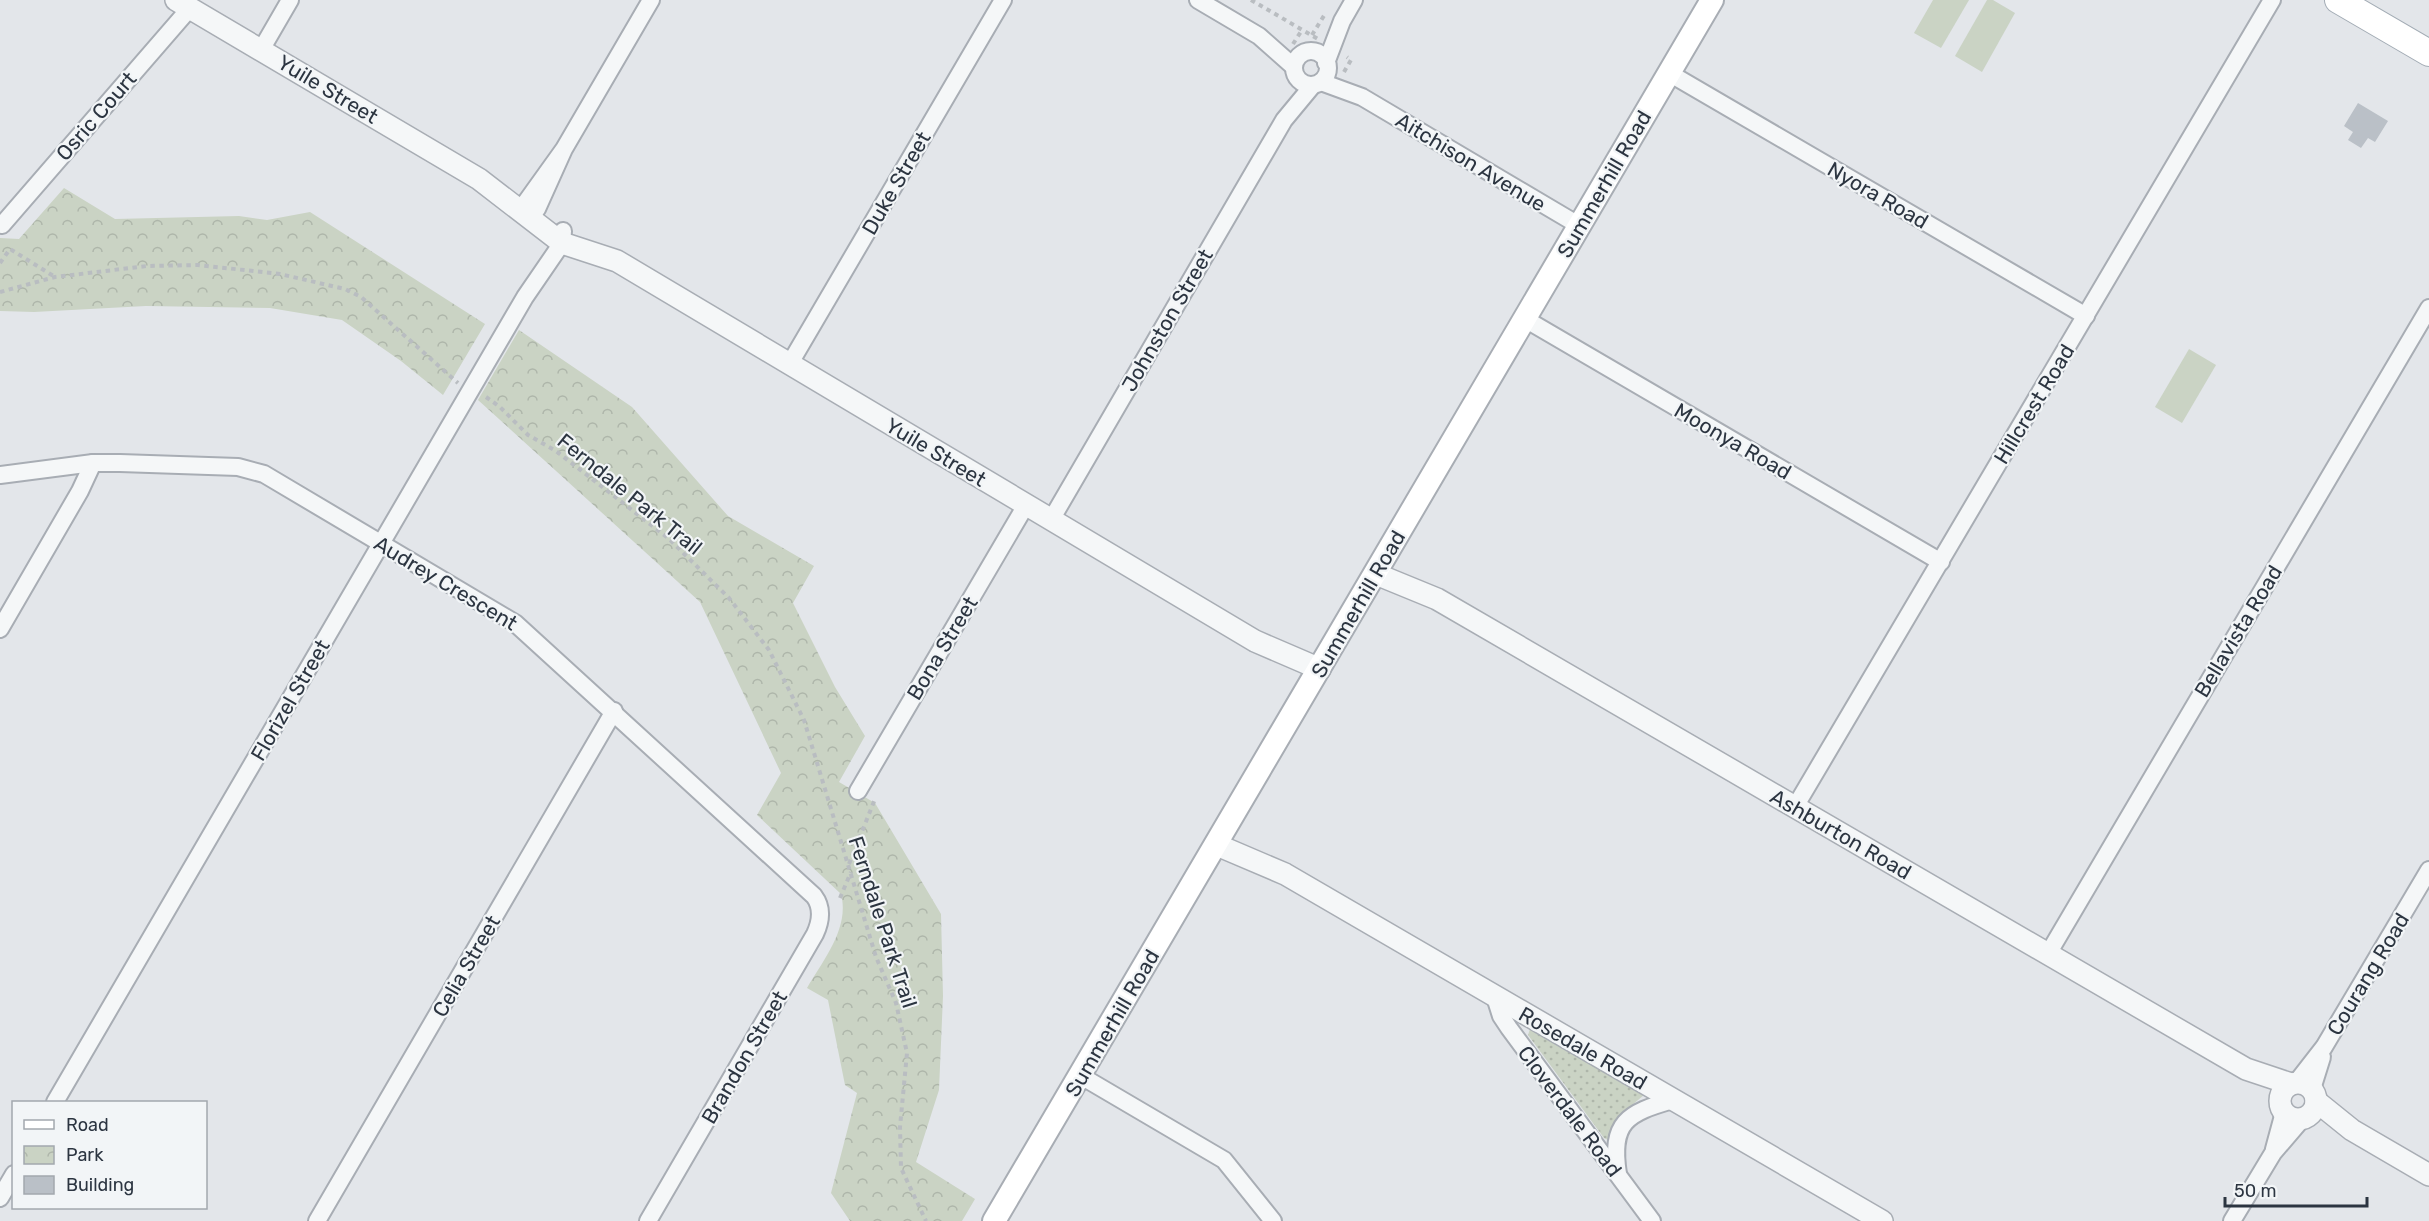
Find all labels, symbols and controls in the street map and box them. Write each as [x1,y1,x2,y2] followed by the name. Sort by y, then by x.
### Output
[273,49,383,129] street label: Yuile Street
[51,66,141,166] street label: Osric Court
[1552,106,1656,262] street label: Summerhill Road
[1392,107,1550,217] street label: Aitchison Avenue
[856,127,936,239] street label: Duke Street
[1823,156,1933,234] street label: Nyora Road
[1116,244,1218,396] street label: Johnston Street
[1988,340,2080,468] street label: Hillcrest Road
[1670,397,1796,485] street label: Moonya Road
[881,412,991,492] street label: Yuile Street
[553,428,707,560] street label: Ferndale Park Trail
[1306,526,1410,682] street label: Summerhill Road
[370,530,522,636] street label: Audrey Crescent
[2189,560,2287,702] street label: Bellavista Road
[901,592,983,704] street label: Bona Street
[245,635,335,765] street label: Florizel Street
[1766,784,1916,884] street label: Ashburton Road
[843,833,923,1011] street label: Ferndale Park Trail
[2322,908,2414,1040] street label: Courang Road
[427,911,505,1021] street label: Celia Street
[1060,945,1164,1101] street label: Summerhill Road
[696,986,792,1128] street label: Brandon Street
[1514,1001,1652,1095] street label: Rosedale Road
[1513,1041,1627,1181] street label: Cloverdale Road
[12,1101,207,1209] legend
[66,1114,109,1136] text: Road
[66,1144,104,1166] text: Park
[2225,1170,2368,1208] scale bar
[66,1174,134,1196] text: Building
[2234,1180,2277,1202] text: 50 m

